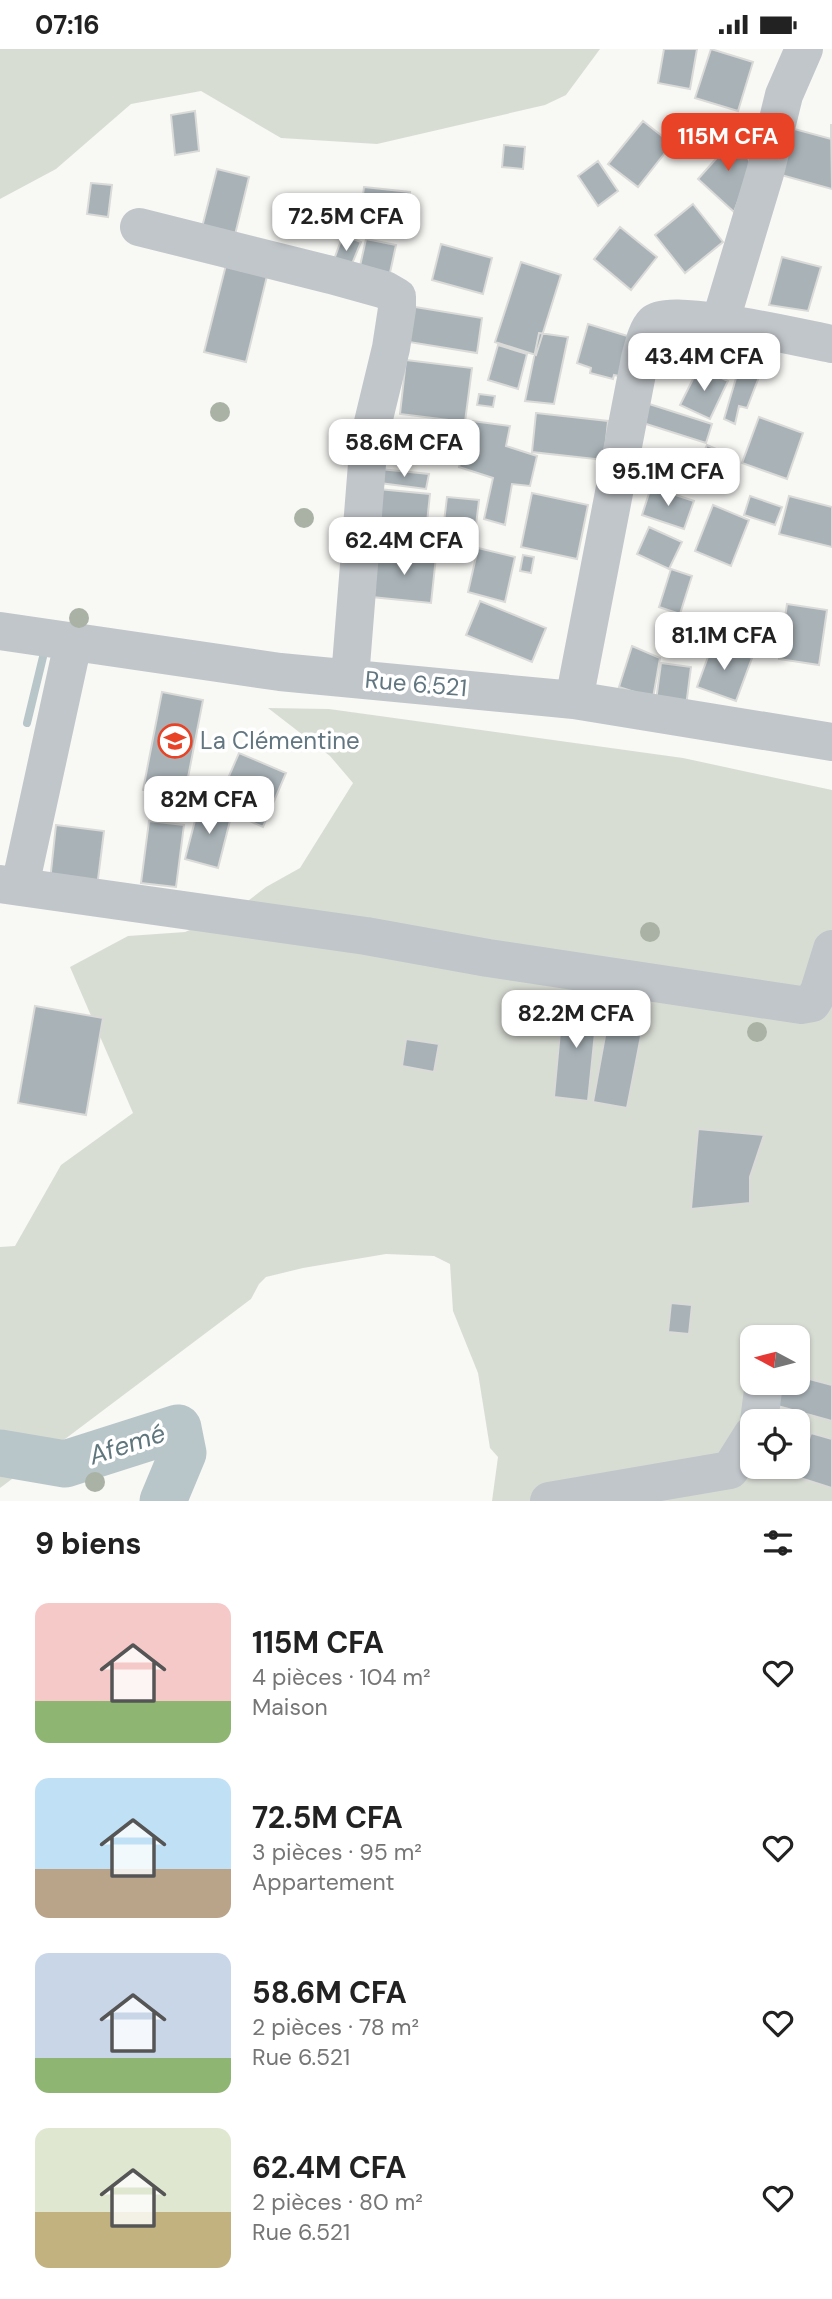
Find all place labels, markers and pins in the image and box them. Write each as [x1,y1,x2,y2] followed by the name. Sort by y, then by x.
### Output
[656,113,800,173] pin: 115M CFA
[266,193,426,253] pin: 72.5M CFA
[624,333,784,393] pin: 43.4M CFA
[324,419,484,479] pin: 58.6M CFA
[588,449,748,508] pin: 95.1M CFA
[324,517,484,577] pin: 62.4M CFA
[644,613,804,672] pin: 81.1M CFA
[156,722,194,760] school or university icon: La Clémentine
[200,725,360,756] place label: La Clémentine
[144,777,274,836] pin: 82M CFA
[496,991,656,1050] pin: 82.2M CFA

